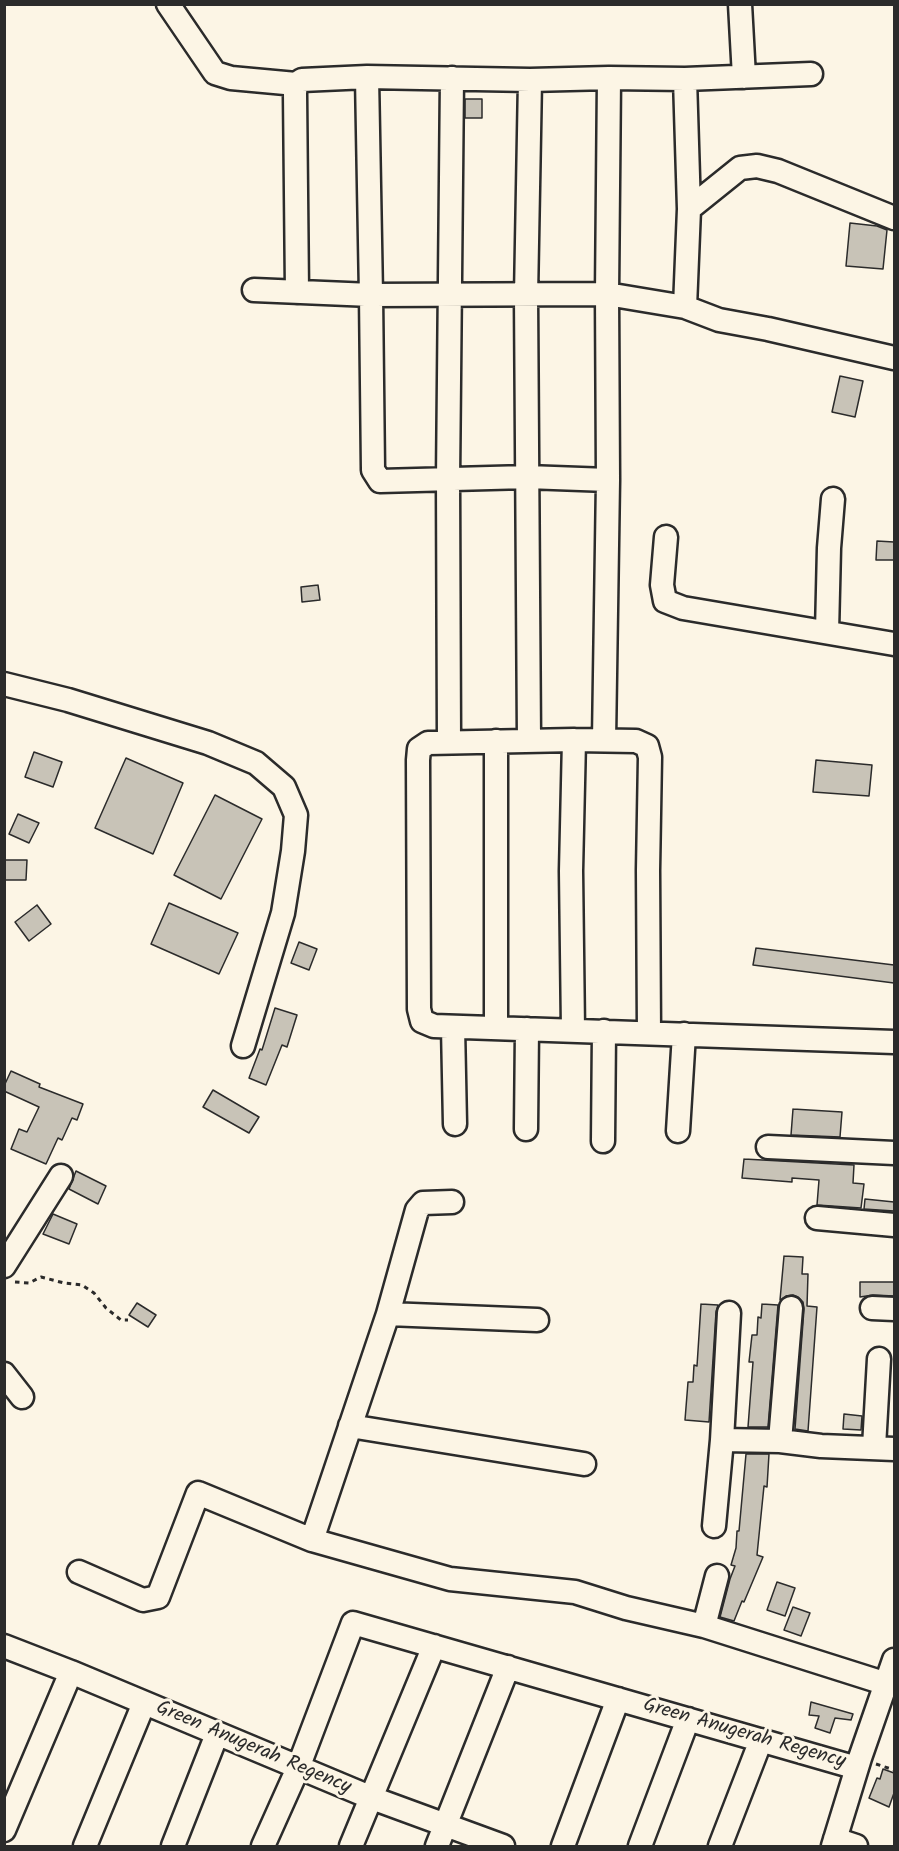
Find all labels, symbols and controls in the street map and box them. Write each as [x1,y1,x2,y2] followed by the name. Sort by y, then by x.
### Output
[640,1695,848,1775] street label: Green Anugerah Regency
[152,1697,354,1801] street label: Green Anugerah Regency

